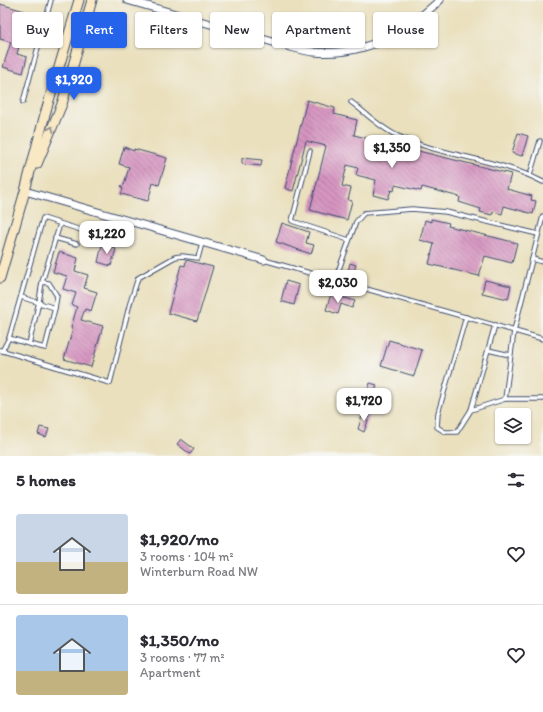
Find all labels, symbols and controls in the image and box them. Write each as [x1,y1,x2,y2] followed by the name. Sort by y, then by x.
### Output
[12,12,63,48] chip: Buy
[71,12,127,48] chip: Rent
[135,12,202,48] chip: Filters
[210,12,264,48] chip: New
[272,12,365,48] chip: Apartment
[373,12,438,48] chip: House
[41,67,107,101] pin: $1,920
[55,72,93,87] text: $1,920
[47,126,55,133] one-way arrow
[359,135,425,169] pin: $1,350
[373,140,411,155] text: $1,350
[74,221,140,255] pin: $1,220
[88,226,126,241] text: $1,220
[305,270,371,304] pin: $2,030
[318,275,358,290] text: $2,030
[331,388,397,422] pin: $1,720
[346,393,383,408] text: $1,720
[495,408,531,444] map controls
[495,408,531,444] button: layers
[505,469,527,491] icon: filters
[16,470,76,490] text: 5 homes
[140,529,219,549] text: $1,920/mo
[48,530,96,578] icon: home
[505,543,527,565] icon: heart
[140,549,233,564] text: 3 rooms · 104 m²
[140,564,258,579] text: Winterburn Road NW
[140,630,219,650] text: $1,350/mo
[48,631,96,679] icon: home
[505,644,527,666] icon: heart
[140,650,225,665] text: 3 rooms · 77 m²
[140,665,201,680] text: Apartment

